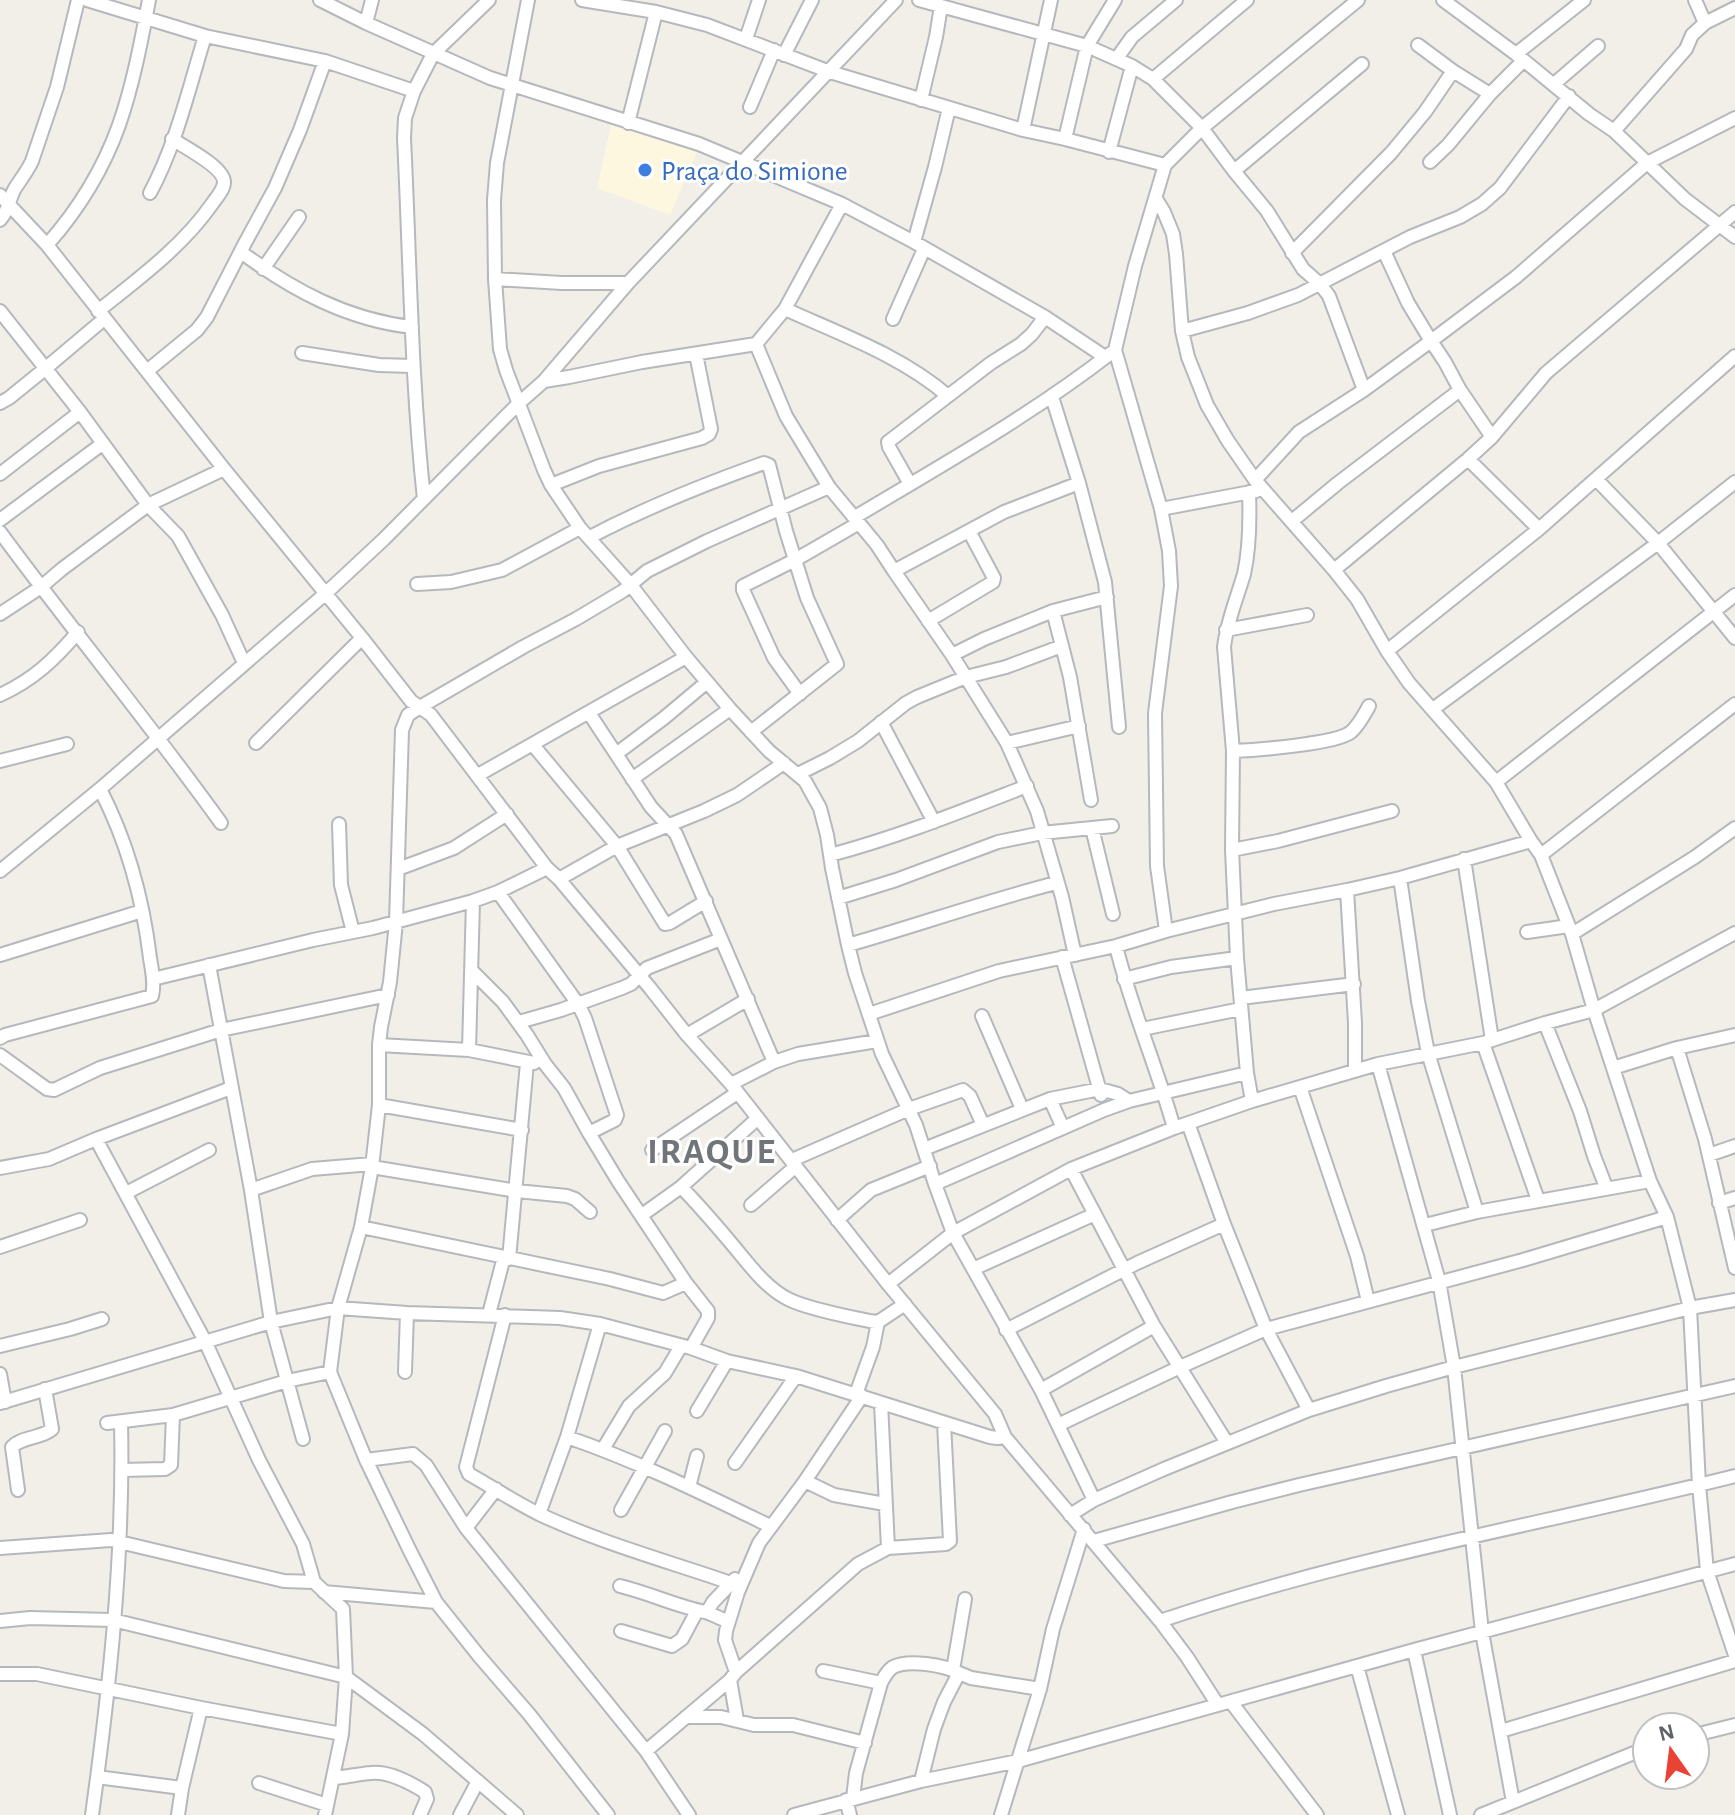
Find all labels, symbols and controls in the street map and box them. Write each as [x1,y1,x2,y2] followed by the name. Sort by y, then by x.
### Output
[661,158,848,186] place label: Praça do Simione
[636,161,654,179] marker: Praça do Simione
[647,1134,777,1170] district label: IRAQUE
[1631,1711,1711,1791] north arrow
[1656,1720,1676,1745] text: N

